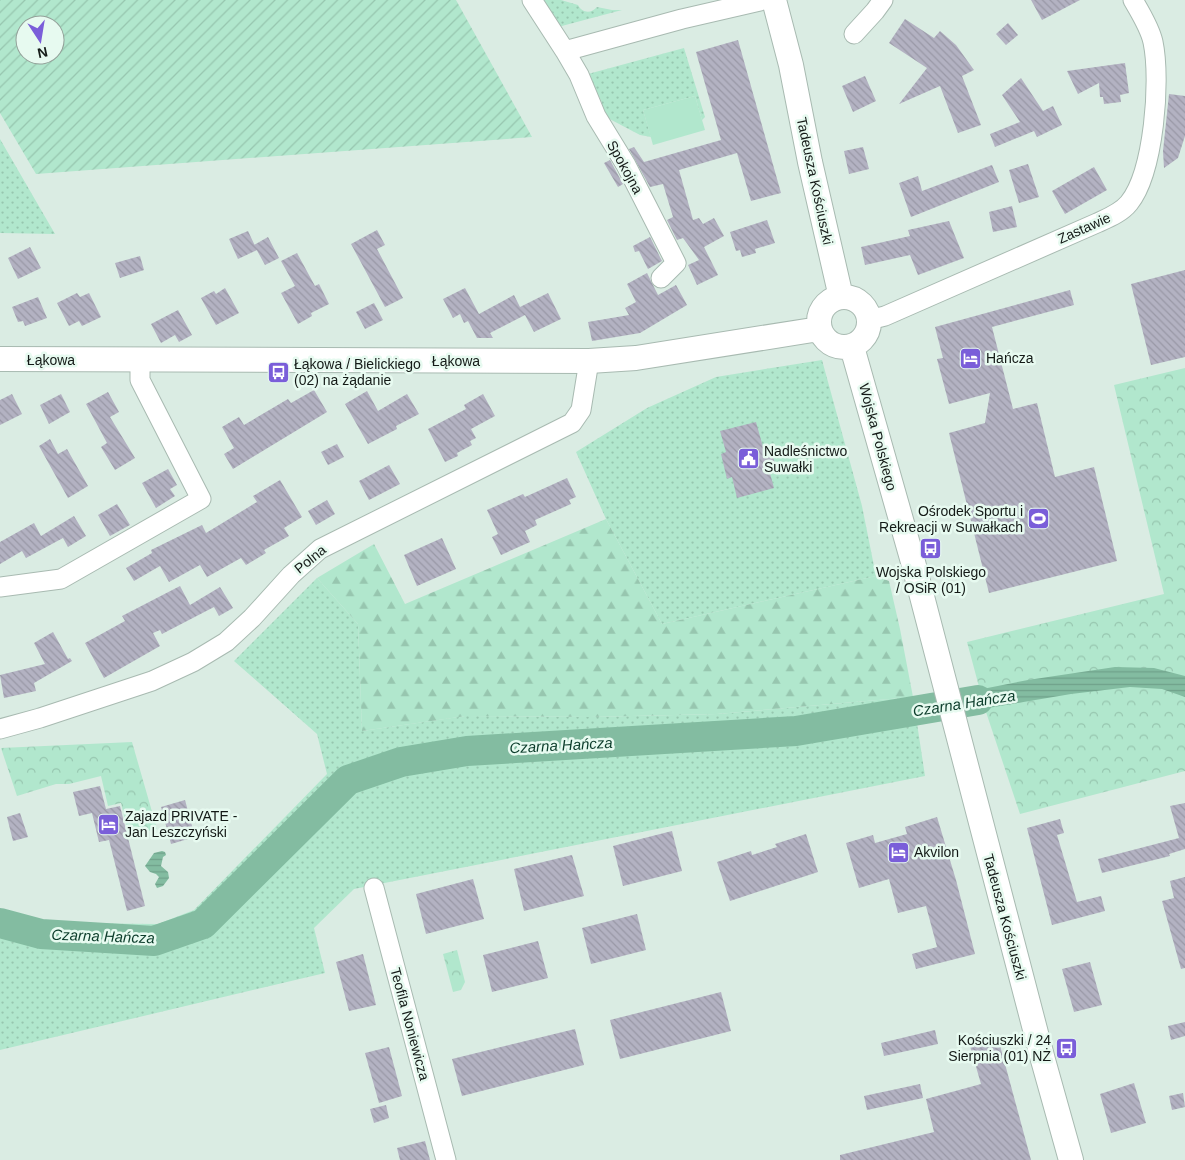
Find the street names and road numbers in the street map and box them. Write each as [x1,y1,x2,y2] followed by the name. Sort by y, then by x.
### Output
[794,116,836,246] street label: Tadeusza Kościuszki
[604,138,646,197] street label: Spokojna
[1055,209,1113,247] street label: Zastawie
[27,352,75,368] street label: Łąkowa
[432,353,480,369] street label: Łąkowa
[856,382,900,493] street label: Wojska Polskiego
[291,541,329,576] street label: Polna
[980,852,1030,982] street label: Tadeusza Kościuszki
[387,966,433,1082] street label: Teofila Noniewicza

